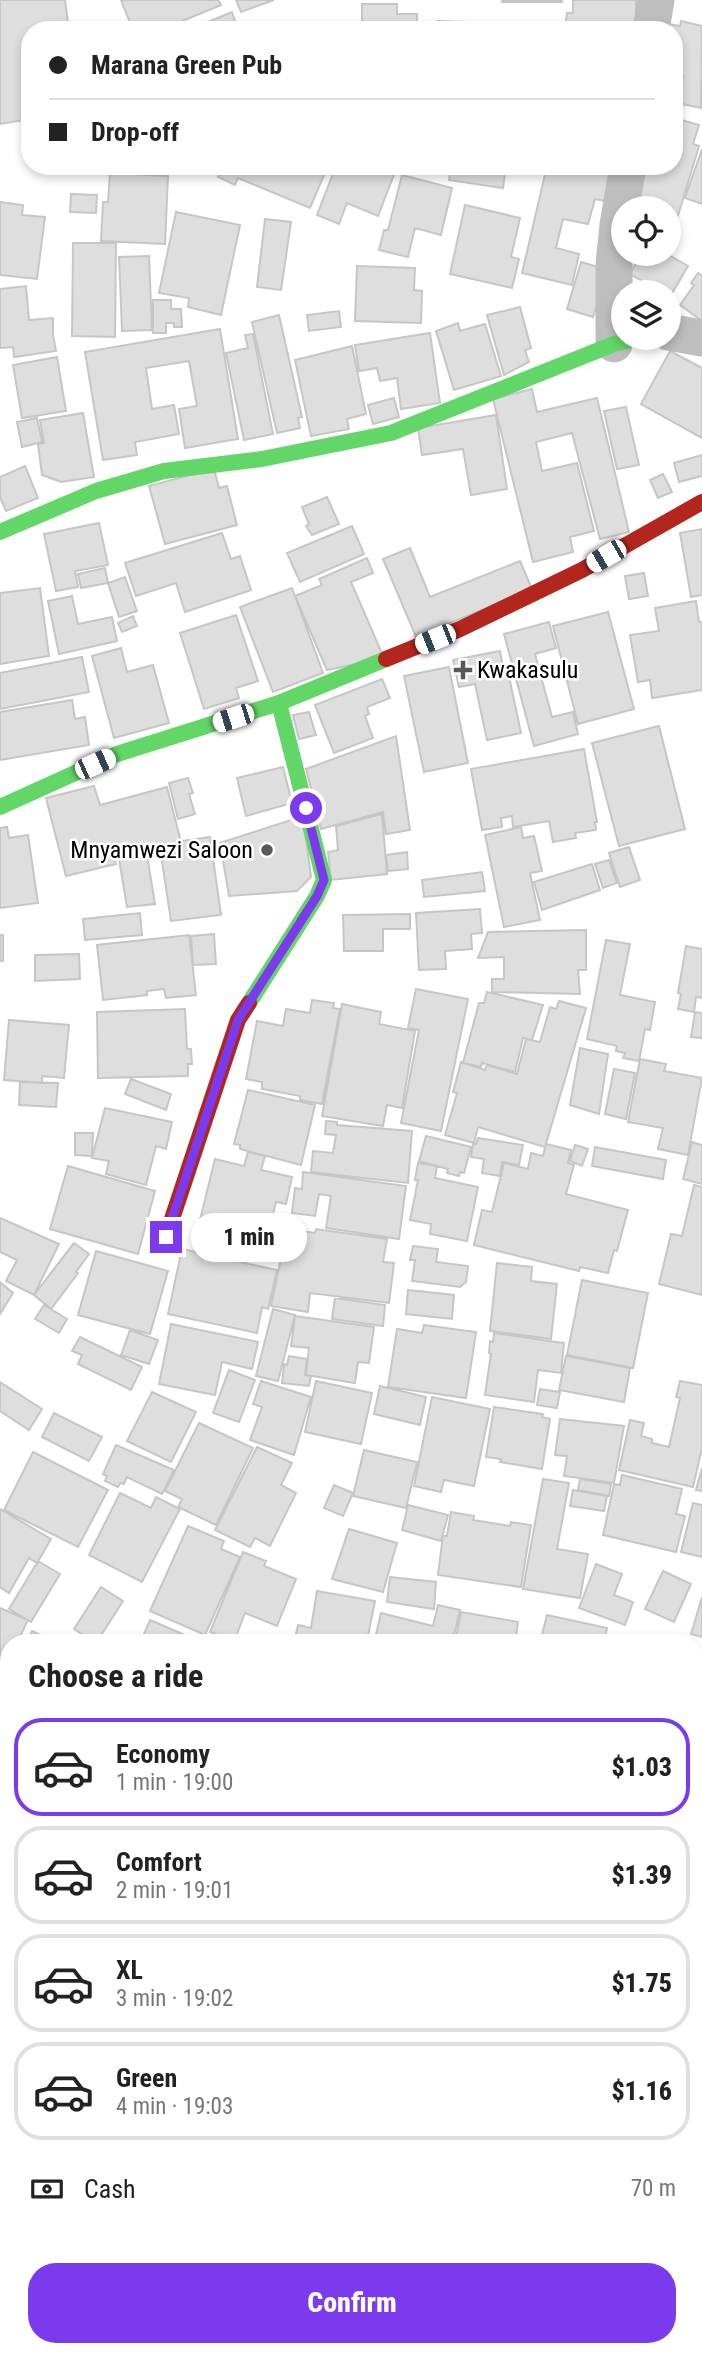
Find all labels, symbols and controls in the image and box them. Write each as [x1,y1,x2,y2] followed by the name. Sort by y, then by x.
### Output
[91,50,282,80] text: Marana Green Pub
[91,117,179,147] text: Drop-off
[611,196,681,350] map controls
[611,196,681,266] button: locate
[611,280,681,350] button: layers
[583,536,630,576] car
[412,621,459,657] car
[477,656,578,684] place label: Kwakasulu
[455,662,471,678] marker: Kwakasulu
[210,702,257,734] car
[72,746,119,782] car
[290,792,322,824] route start
[70,836,253,864] place label: Mnyamwezi Saloon
[259,842,275,858] marker: Mnyamwezi Saloon
[190,1212,306,1262] callout: 1 min
[150,1221,182,1253] route end
[223,1224,275,1251] text: 1 min
[28,1657,203,1695] text: Choose a ride
[32,1736,95,1799] icon: car
[116,1739,210,1769] text: Economy
[611,1752,672,1782] text: $1.03
[116,1769,233,1796] text: 1 min · 19:00
[32,1844,95,1907] icon: car
[116,1847,202,1877] text: Comfort
[611,1860,672,1890] text: $1.39
[116,1877,233,1904] text: 2 min · 19:01
[32,1952,95,2015] icon: car
[116,1955,143,1985] text: XL
[611,1968,672,1998] text: $1.75
[116,1985,233,2012] text: 3 min · 19:02
[32,2060,95,2123] icon: car
[116,2063,177,2093] text: Green
[611,2076,672,2106] text: $1.16
[116,2093,233,2120] text: 4 min · 19:03
[28,2170,66,2208] icon: cash
[84,2174,136,2204] text: Cash
[631,2175,676,2202] text: 70 m
[28,2263,676,2343] button: Confirm

